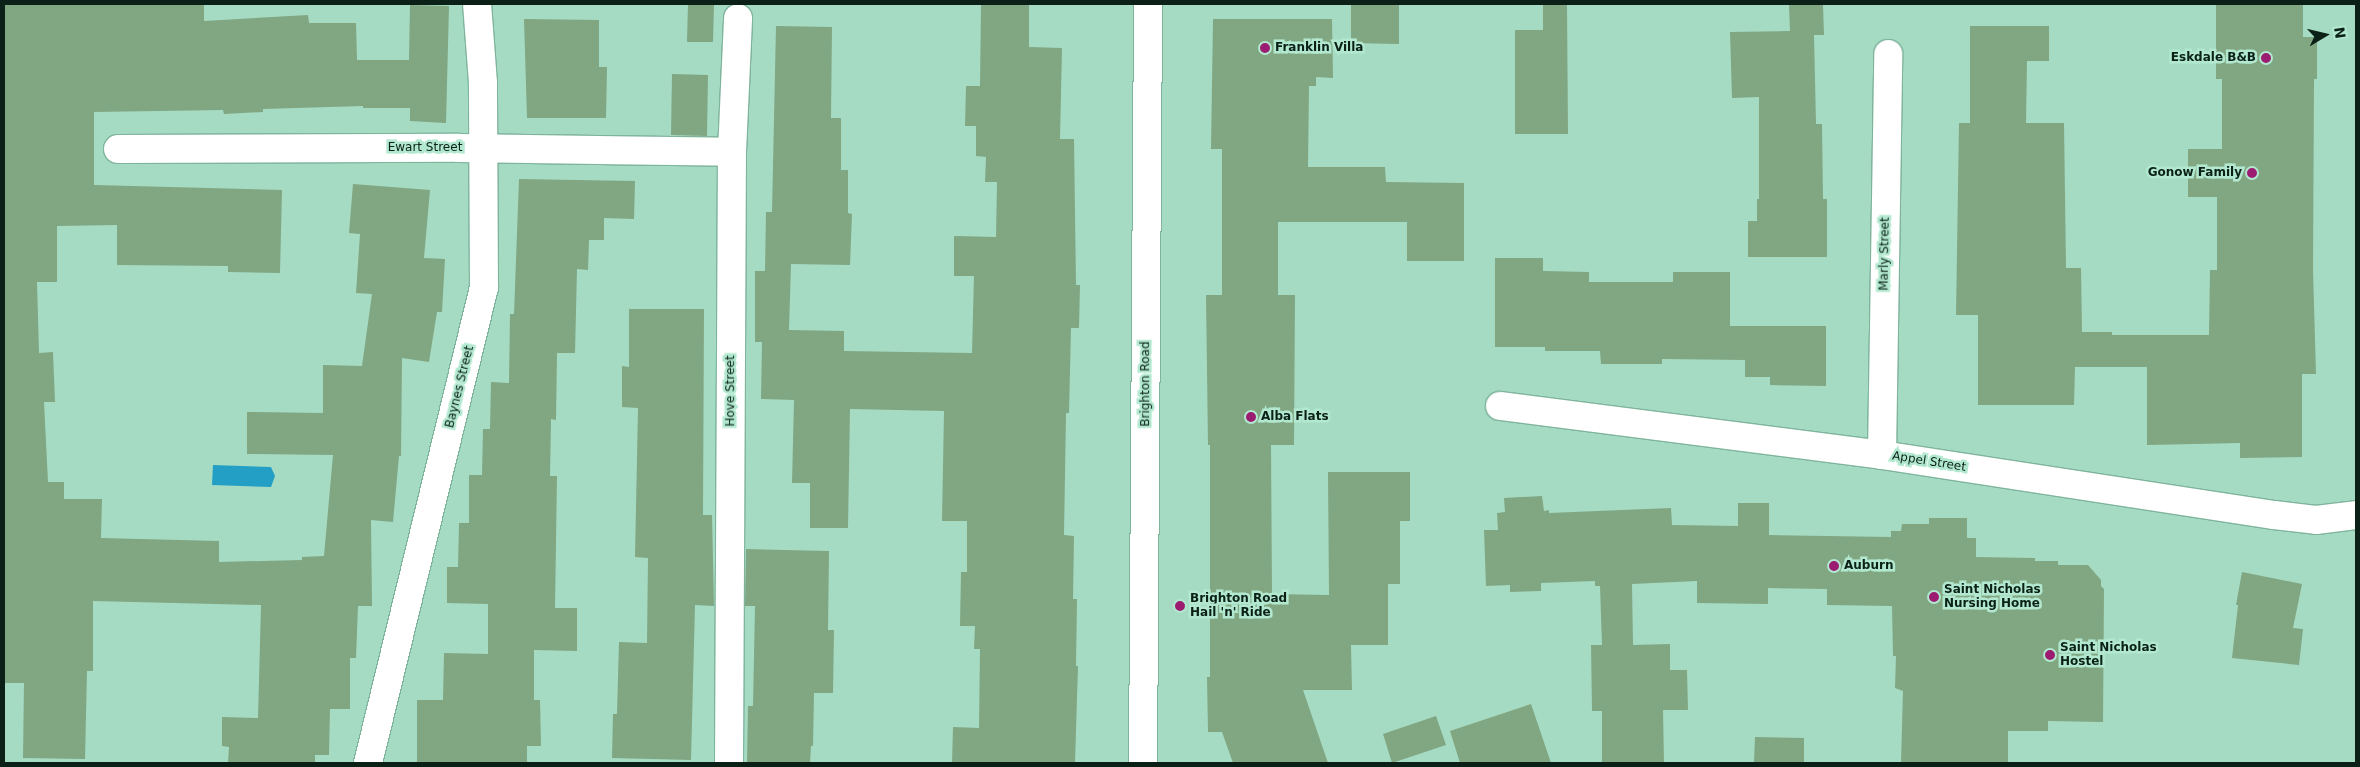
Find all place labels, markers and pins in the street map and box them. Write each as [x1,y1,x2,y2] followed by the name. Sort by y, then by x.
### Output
[1275,41,1363,55] place label: Franklin Villa
[1259,42,1271,54] marker: Franklin Villa
[2171,51,2256,65] place label: Eskdale B&B
[2260,52,2272,64] marker: Eskdale B&B
[2148,166,2242,180] place label: Gonow Family
[2246,167,2258,179] marker: Gonow Family
[1261,410,1329,424] place label: Alba Flats
[1245,411,1257,423] marker: Alba Flats
[1844,559,1893,573] place label: Auburn
[1828,560,1840,572] marker: Auburn
[1944,583,2041,611] place label: Saint Nicholas Nursing Home
[1928,591,1940,603] marker: Saint Nicholas Nursing Home
[1190,592,1287,620] place label: Brighton Road Hail 'n' Ride
[1174,600,1186,612] marker: Brighton Road Hail 'n' Ride
[2060,641,2157,669] place label: Saint Nicholas Hostel
[2044,649,2056,661] marker: Saint Nicholas Hostel

